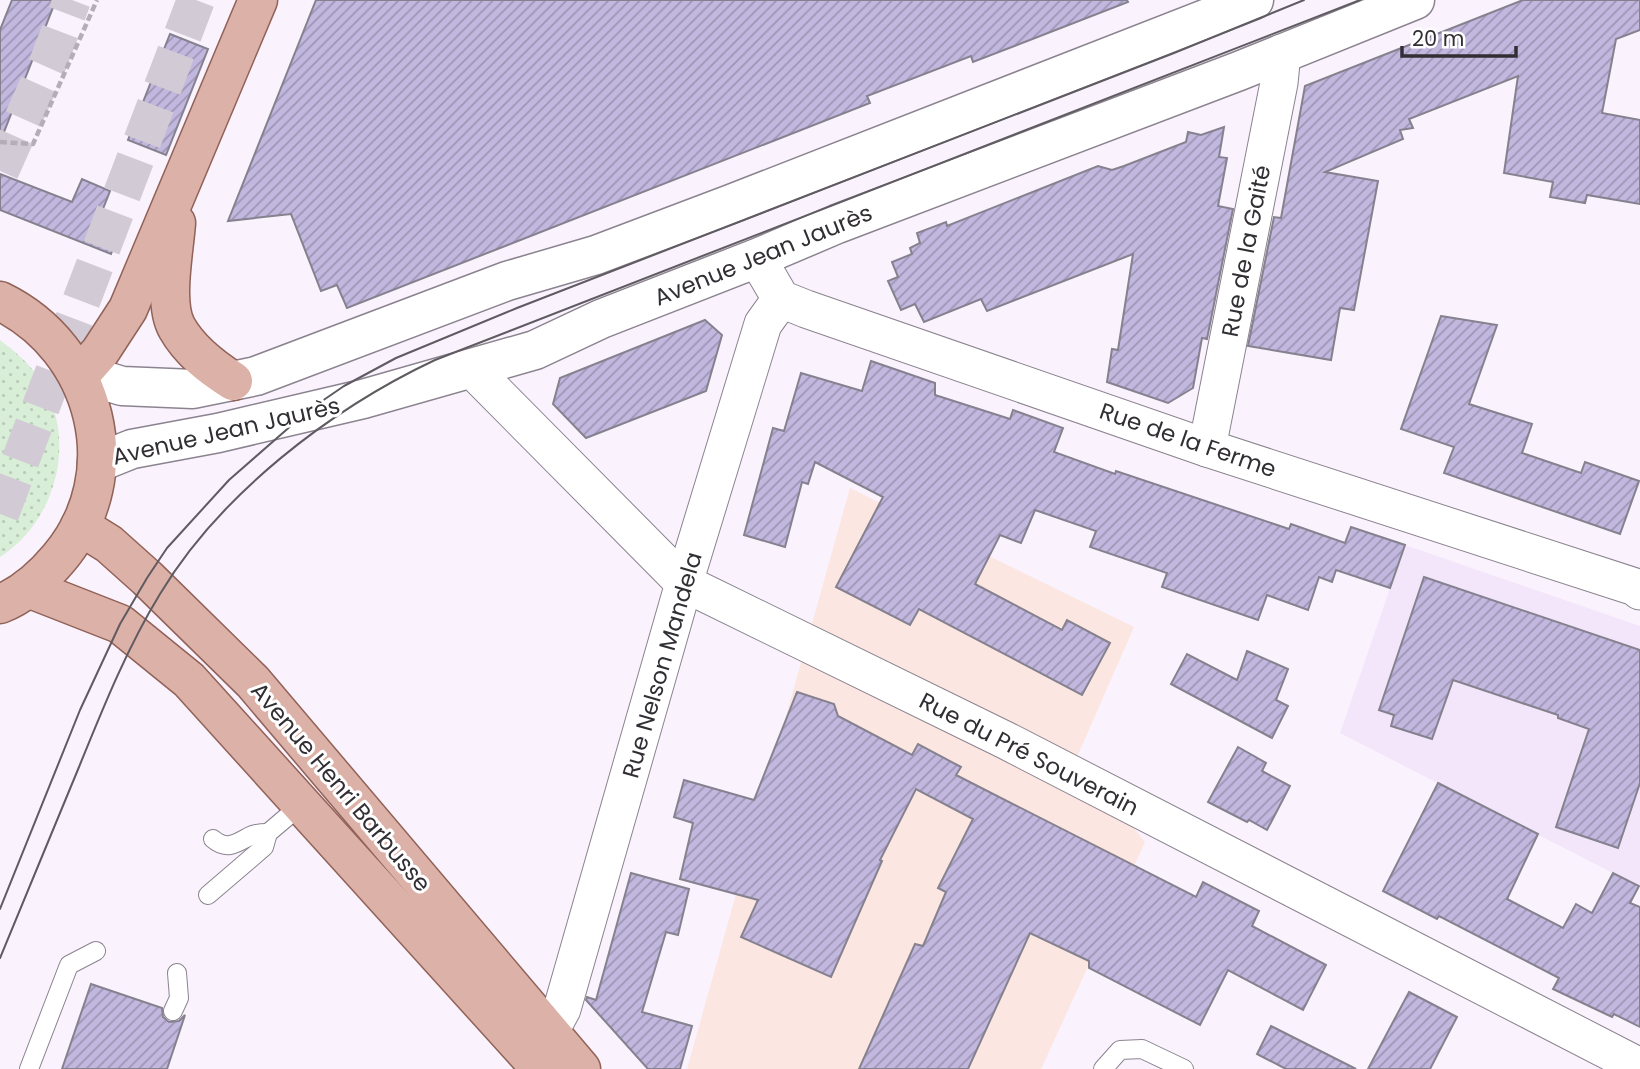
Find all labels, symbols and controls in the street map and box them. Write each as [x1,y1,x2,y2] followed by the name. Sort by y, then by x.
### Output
[1402,14,1516,58] scale bar
[1412,24,1465,53] text: 20 m
[1214,162,1278,340] street label: Rue de la Gaité
[649,197,877,313] street label: Avenue Jean Jaurès
[109,389,343,473] street label: Avenue Jean Jaurès
[1095,395,1281,485] street label: Rue de la Ferme
[614,548,710,782] street label: Rue Nelson Mandela
[244,675,438,899] street label: Avenue Henri Barbusse
[914,685,1144,823] street label: Rue du Pré Souverain

